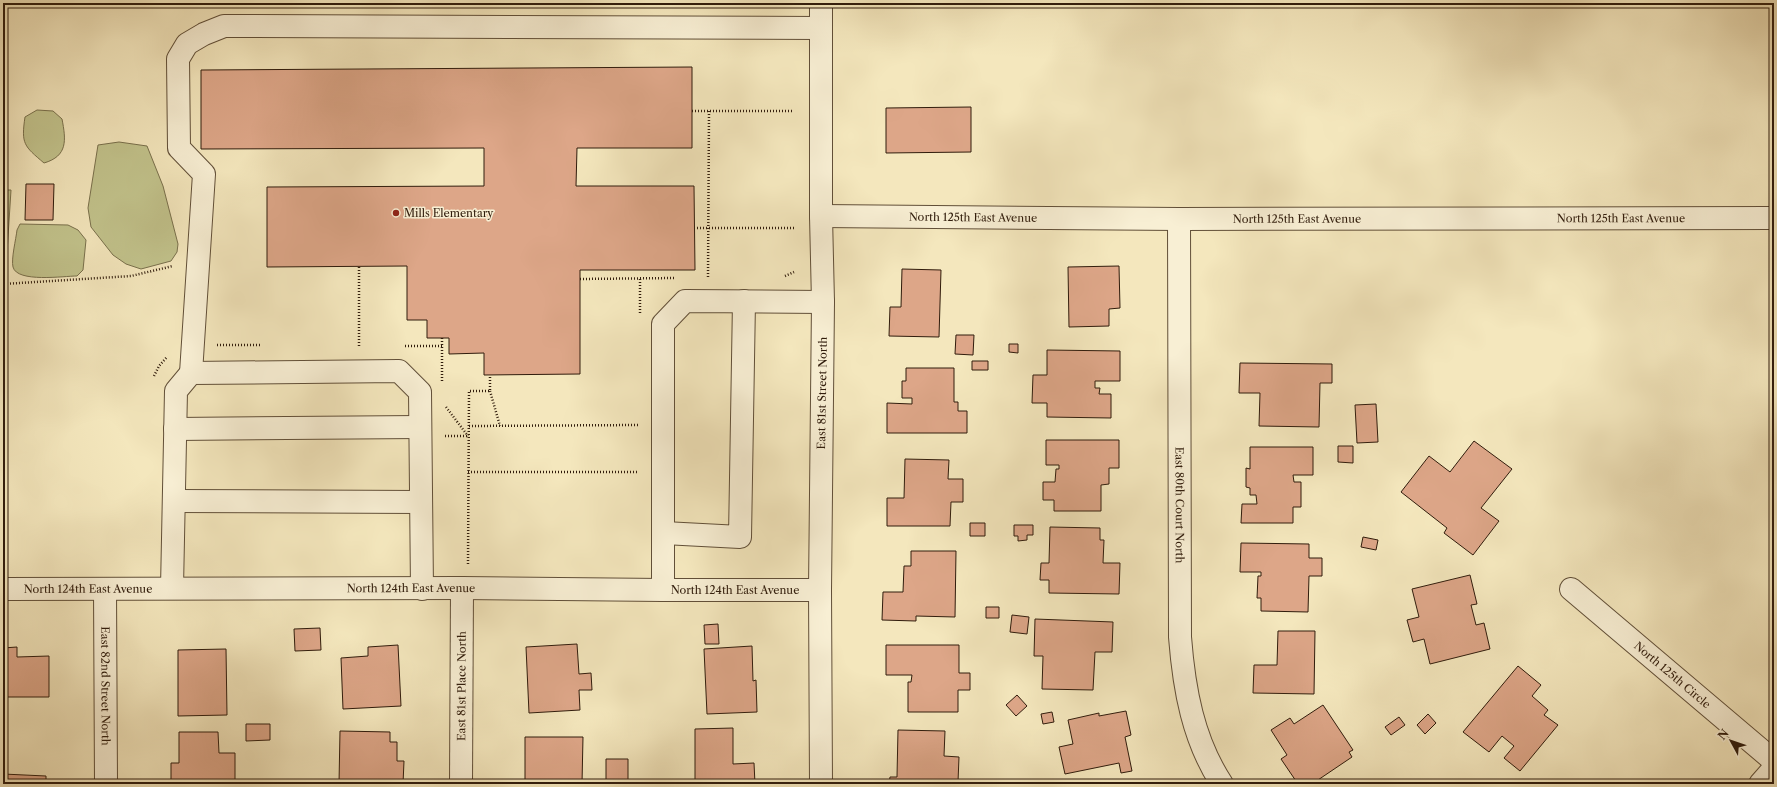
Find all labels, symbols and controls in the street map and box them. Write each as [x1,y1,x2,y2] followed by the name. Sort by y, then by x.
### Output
[404,206,494,220] place label: Mills Elementary
[391,208,401,218] marker: Mills Elementary
[909,210,1037,225] street label: North 125th East Avenue
[1557,211,1685,225] street label: North 125th East Avenue
[1233,212,1361,226] street label: North 125th East Avenue
[814,336,830,449] street label: East 81st Street North
[1173,447,1187,563] street label: East 80th Court North
[347,581,475,595] street label: North 124th East Avenue
[24,582,152,596] street label: North 124th East Avenue
[671,583,799,597] street label: North 124th East Avenue
[98,626,113,746] street label: East 82nd Street North
[454,631,469,741] street label: East 81st Place North
[1631,639,1714,711] street label: North 125th Circle
[1711,721,1751,761] north arrow
[1715,726,1732,743] text: N

